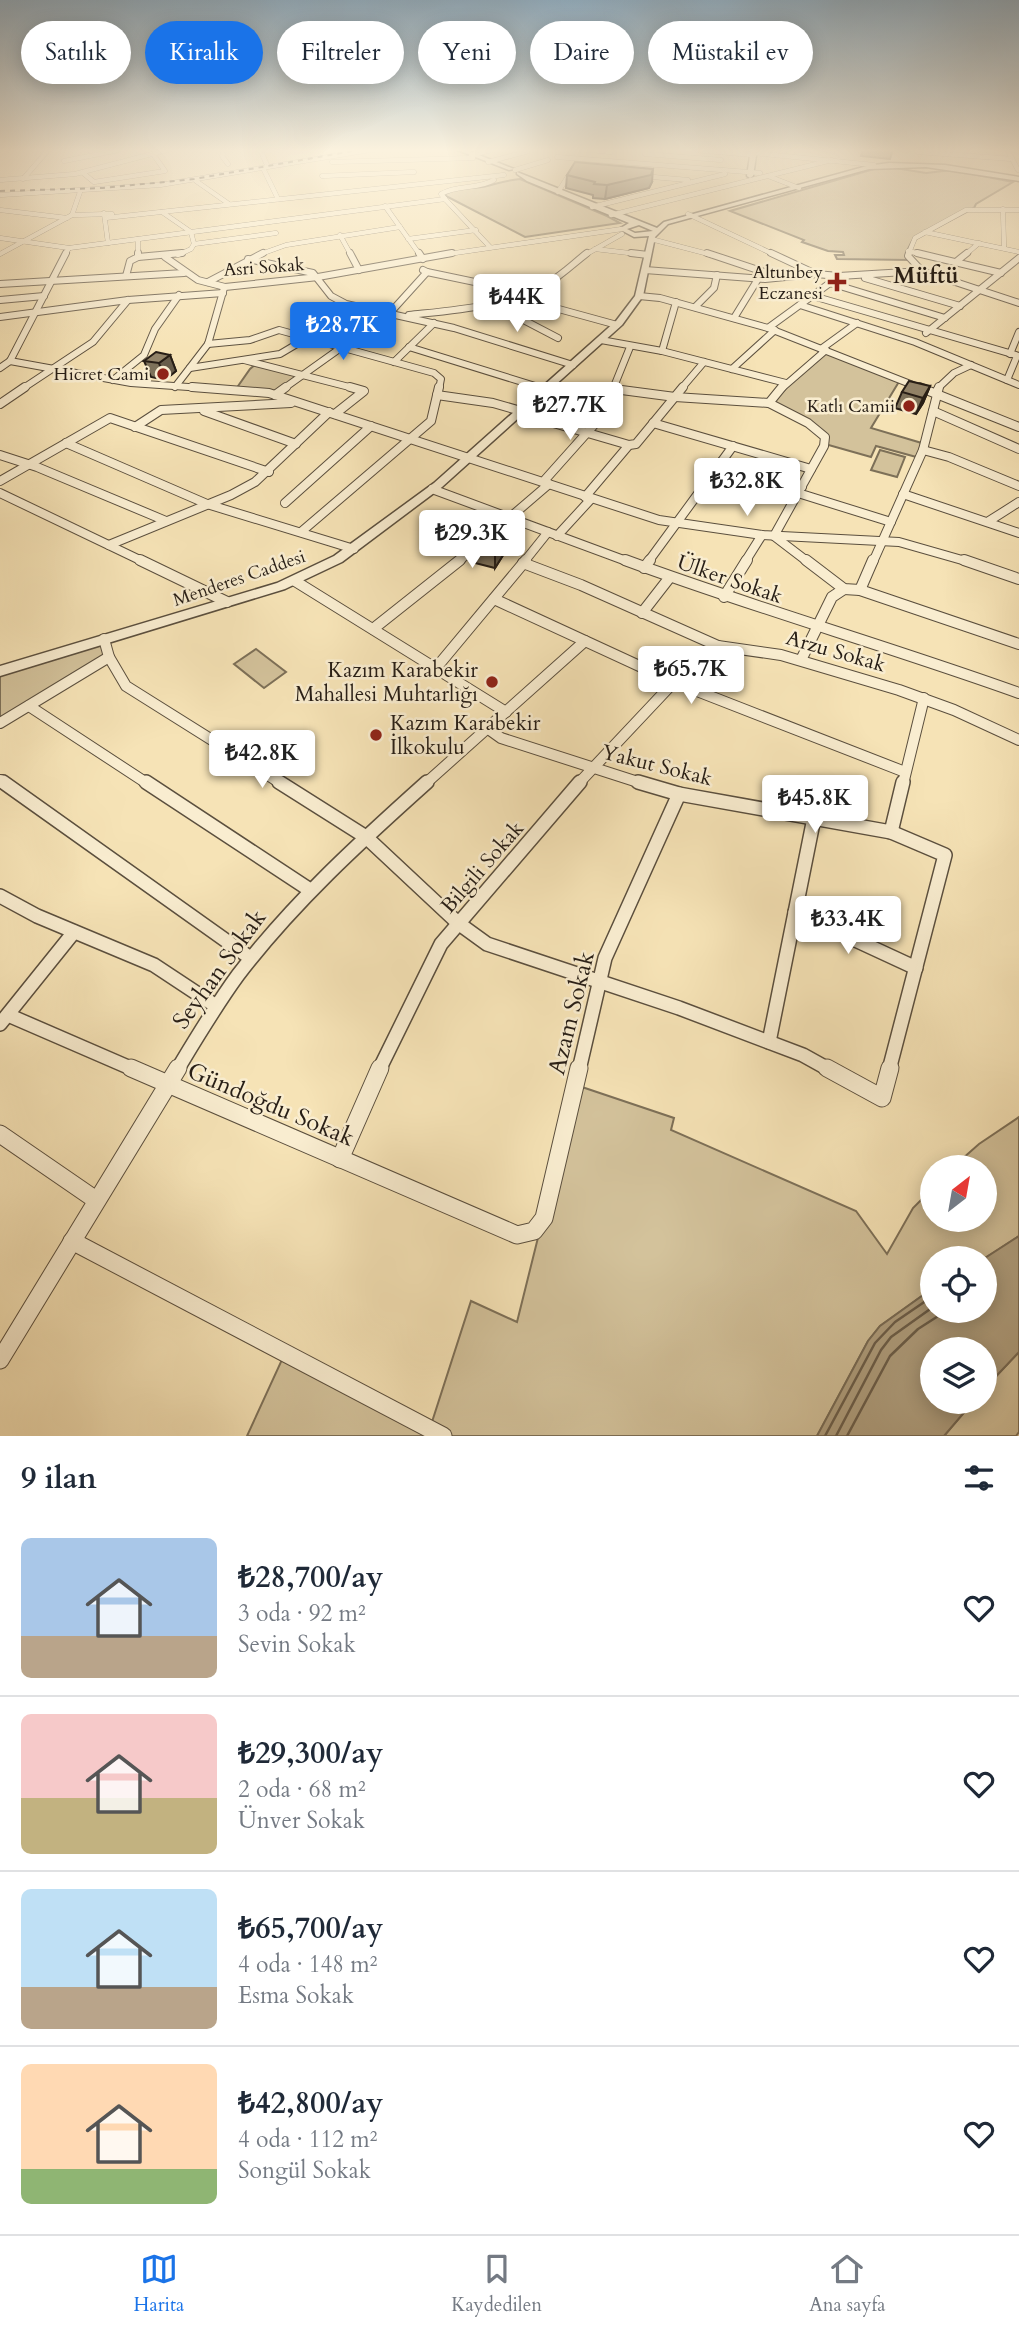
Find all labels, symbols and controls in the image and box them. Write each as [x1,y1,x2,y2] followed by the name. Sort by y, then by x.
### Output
[21,21,131,84] chip: Satılık
[145,21,263,84] chip: Kiralık
[277,21,404,84] chip: Filtreler
[418,21,516,84] chip: Yeni
[530,21,634,84] chip: Daire
[648,21,813,84] chip: Müstakil ev
[223,252,306,283] street label: Asri Sokak
[752,260,823,306] place label: Altunbey Eczanesi
[893,260,959,291] district label: Müftü
[476,274,558,334] pin: ₺44K
[829,274,845,290] marker: Altunbey Eczanesi
[489,281,545,312] text: ₺44K
[286,302,400,362] pin: ₺28.7K
[306,309,380,340] text: ₺28.7K
[54,362,149,387] place label: Hicret Cami
[155,366,171,382] marker: Hicret Cami
[513,382,627,442] pin: ₺27.7K
[533,389,607,420] text: ₺27.7K
[807,394,895,419] place label: Katlı Camii
[901,398,917,414] marker: Katlı Camii
[690,458,804,518] pin: ₺32.8K
[710,465,784,496] text: ₺32.8K
[415,510,529,570] pin: ₺29.3K
[435,517,509,548] text: ₺29.3K
[170,544,309,613] street label: Menderes Caddesi
[673,548,787,611] street label: Ülker Sokak
[783,623,890,680] street label: Arzu Sokak
[634,646,748,706] pin: ₺65.7K
[654,653,728,684] text: ₺65.7K
[295,656,478,709] place label: Kazım Karabekir Mahallesi Muhtarlığı
[484,674,500,690] marker: Kazım Karabekir Mahallesi Muhtarlığı
[390,709,541,762] place label: Kazım Karabekir İlkokulu
[368,727,384,743] marker: Kazım Karabekir İlkokulu
[205,730,319,790] pin: ₺42.8K
[225,737,299,768] text: ₺42.8K
[598,738,716,793] street label: Yakut Sokak
[758,776,872,835] pin: ₺45.8K
[778,782,852,813] text: ₺45.8K
[434,814,531,920] street label: Bilgili Sokak
[791,897,905,956] pin: ₺33.4K
[165,903,274,1036] street label: Seyhan Sokak
[811,903,885,934] text: ₺33.4K
[540,948,603,1078] street label: Azam Sokak
[182,1054,360,1155] street label: Gündoğdu Sokak
[920,1155,998,1232] north arrow
[920,1155,997,1414] map controls
[920,1246,997,1323] button: locate
[920,1337,997,1414] button: layers
[21,1458,97,1499] text: 9 ilan
[960,1459,998,1497] icon: filters
[238,1557,383,1598] text: ₺28,700/ay
[77,1566,161,1650] icon: home
[960,1589,998,1627] icon: heart
[238,1598,366,1629] text: 3 oda · 92 m²
[238,1629,356,1660] text: Sevin Sokak
[238,1733,383,1774] text: ₺29,300/ay
[77,1742,161,1826] icon: home
[960,1765,998,1803] icon: heart
[238,1774,366,1805] text: 2 oda · 68 m²
[238,1805,365,1836] text: Ünver Sokak
[238,1908,383,1949] text: ₺65,700/ay
[77,1917,161,2001] icon: home
[960,1940,998,1978] icon: heart
[238,1949,377,1980] text: 4 oda · 148 m²
[238,1980,354,2011] text: Esma Sokak
[238,2083,383,2124] text: ₺42,800/ay
[77,2092,161,2176] icon: home
[960,2115,998,2153] icon: heart
[238,2124,377,2155] text: 4 oda · 112 m²
[238,2155,371,2186] text: Songül Sokak
[134,2250,184,2318] tab: Harita
[451,2250,542,2318] tab: Kaydedilen
[809,2250,885,2318] tab: Ana sayfa

